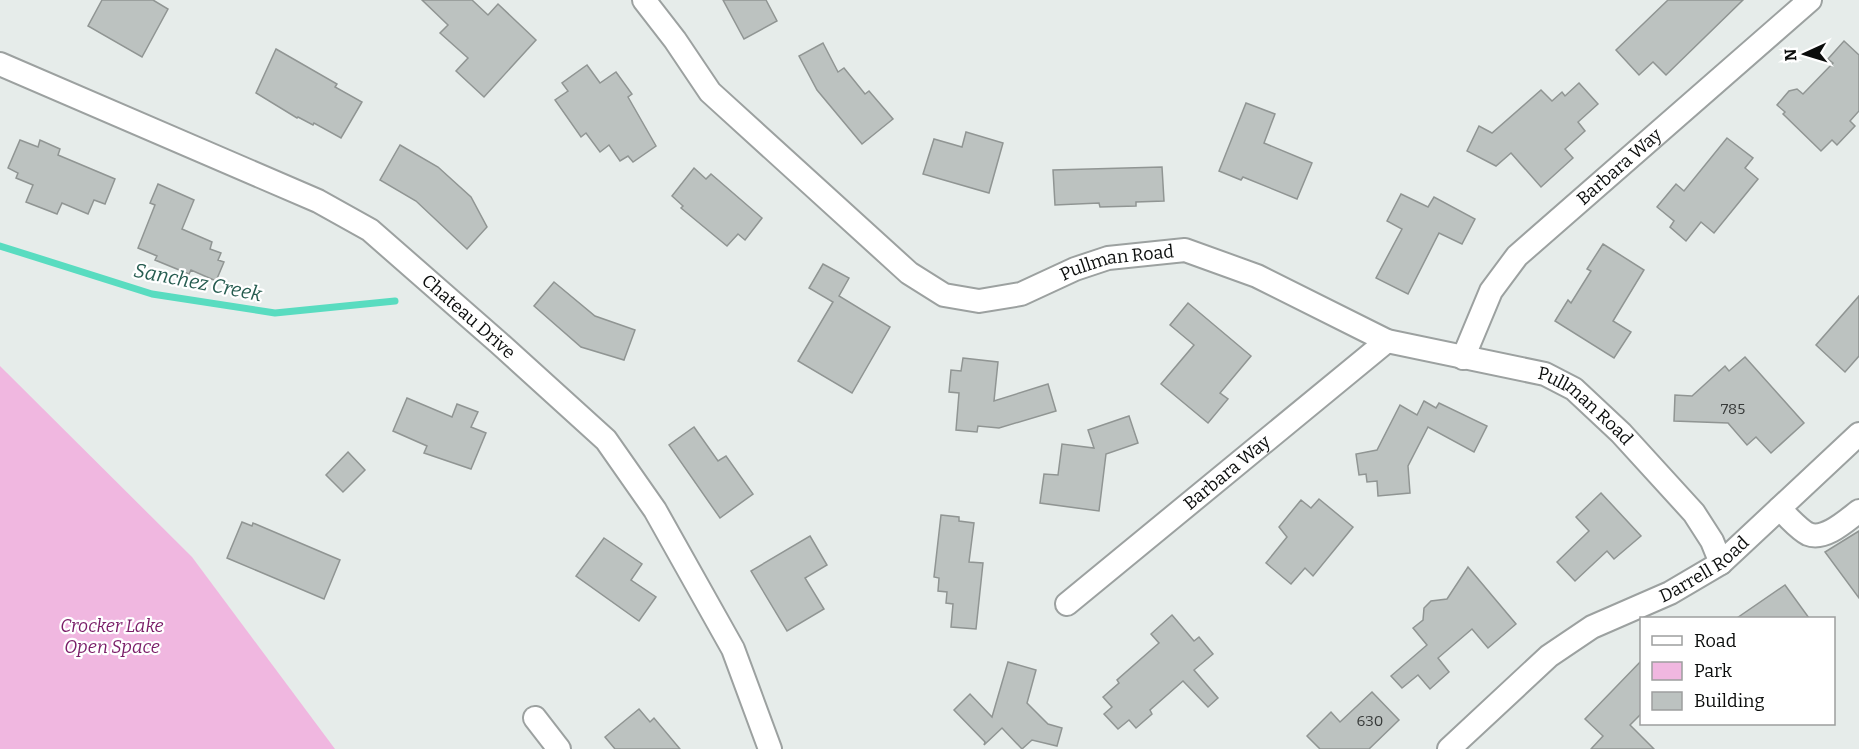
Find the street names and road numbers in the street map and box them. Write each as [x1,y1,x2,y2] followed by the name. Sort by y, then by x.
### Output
[1572,123,1667,210] street label: Barbara Way
[1056,240,1175,285] street label: Pullman Road
[417,270,520,363] street label: Chateau Drive
[1536,362,1638,450] street label: Pullman Road
[1179,430,1275,515] street label: Barbara Way
[1656,531,1754,607] street label: Darrell Road

